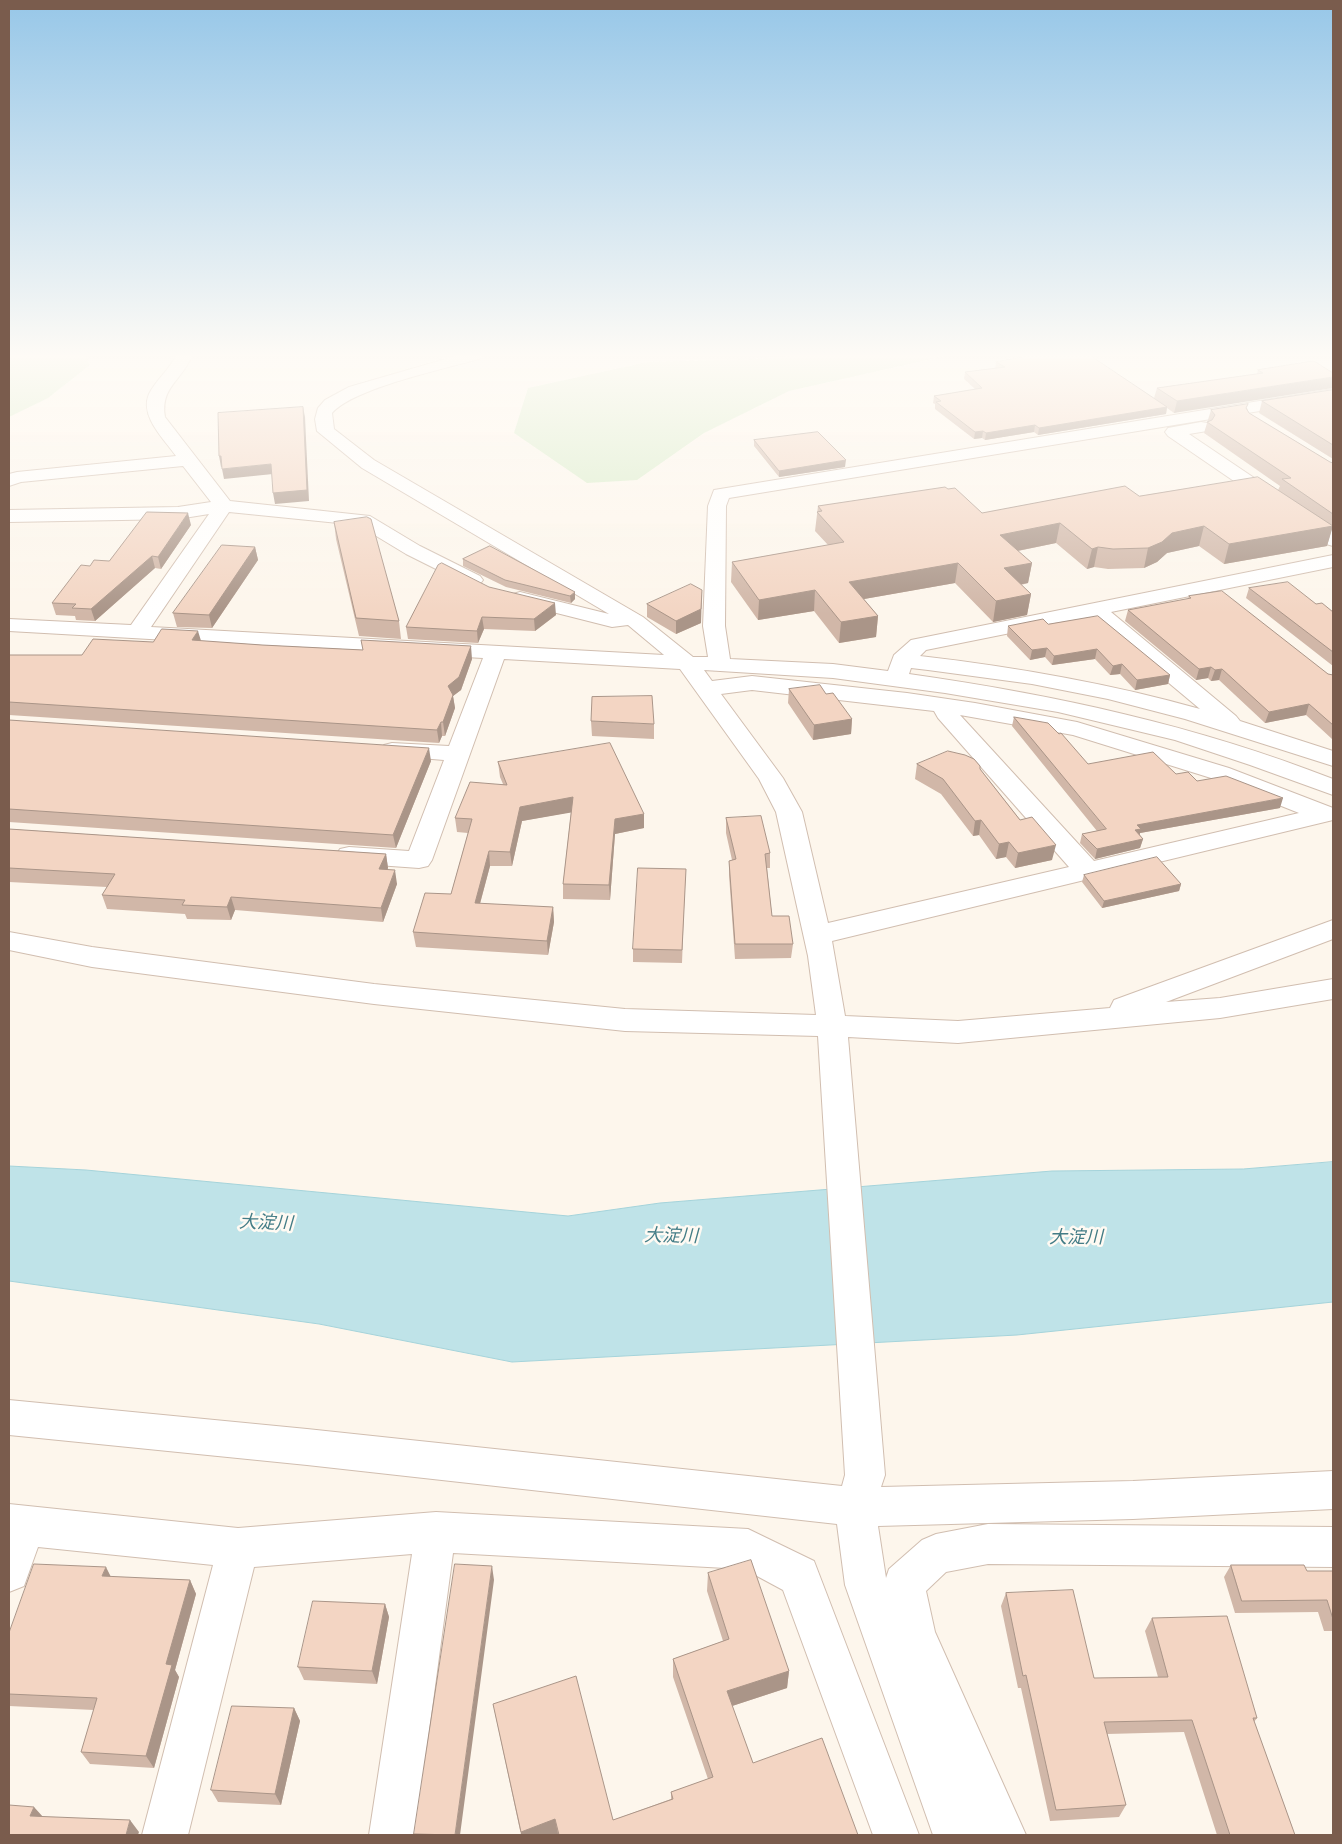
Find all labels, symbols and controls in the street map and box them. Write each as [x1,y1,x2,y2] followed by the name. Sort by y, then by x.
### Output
[239,1211,293,1235] water label: 大淀川
[644,1225,698,1247] water label: 大淀川
[1049,1227,1103,1249] water label: 大淀川

